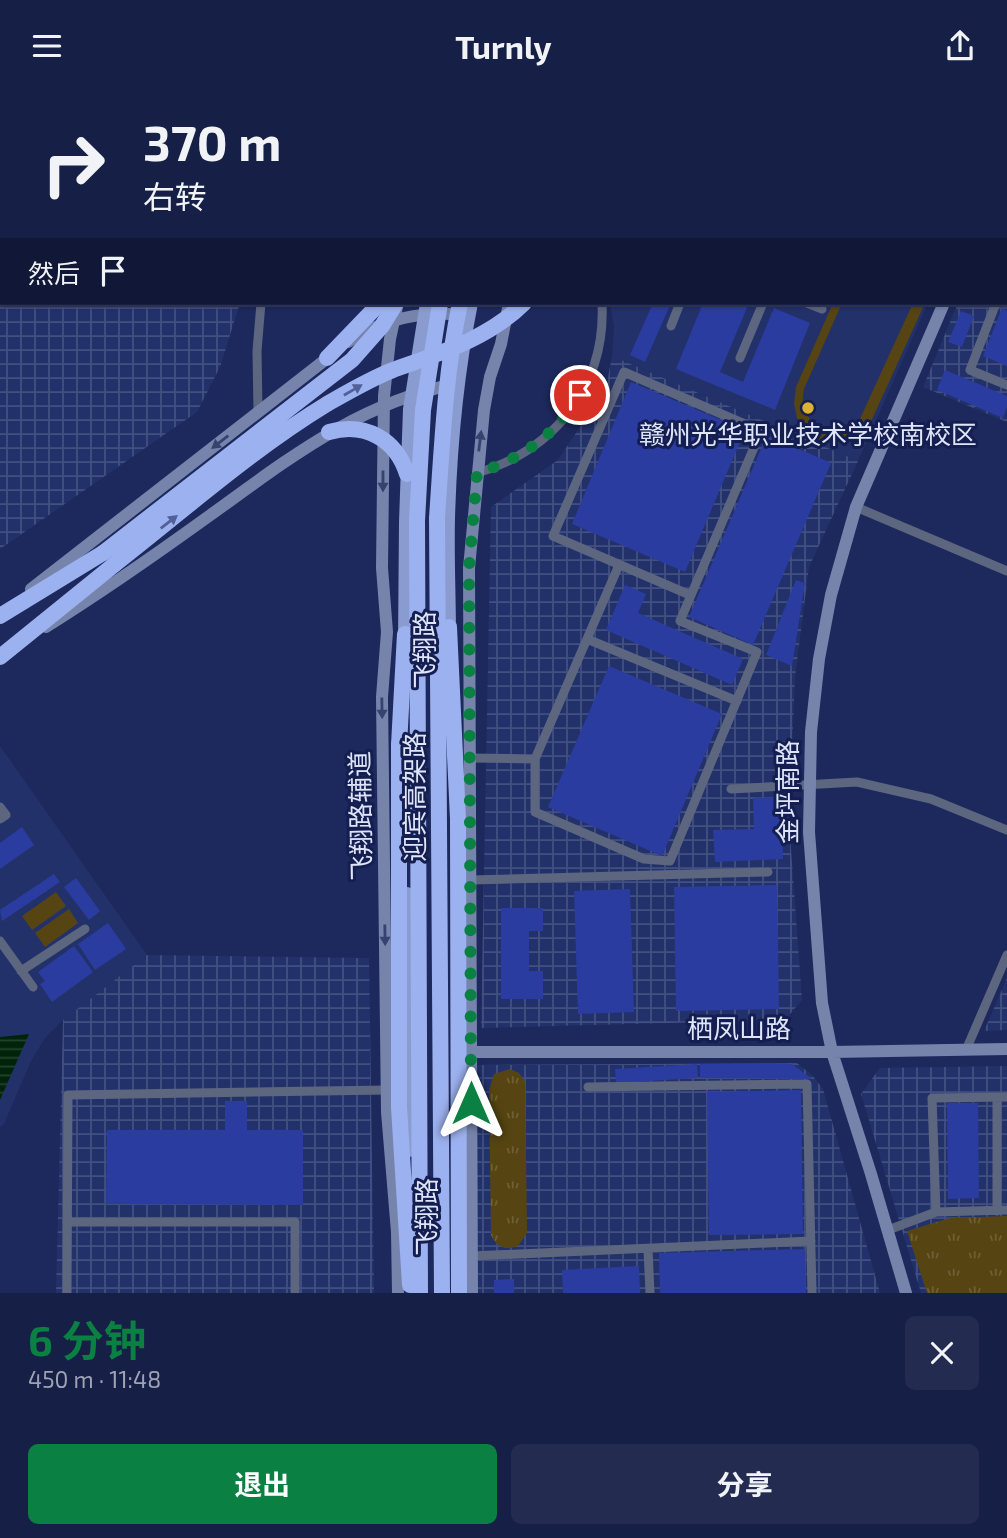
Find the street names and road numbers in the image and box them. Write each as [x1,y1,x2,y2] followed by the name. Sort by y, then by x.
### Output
[408,611,439,689] street label: 飞翔路
[398,732,429,862] street label: 迎宾高架路
[771,740,802,844] street label: 金坪南路
[343,751,376,881] street label: 飞翔路辅道
[687,1012,791,1043] street label: 栖凤山路
[410,1178,441,1256] street label: 飞翔路

